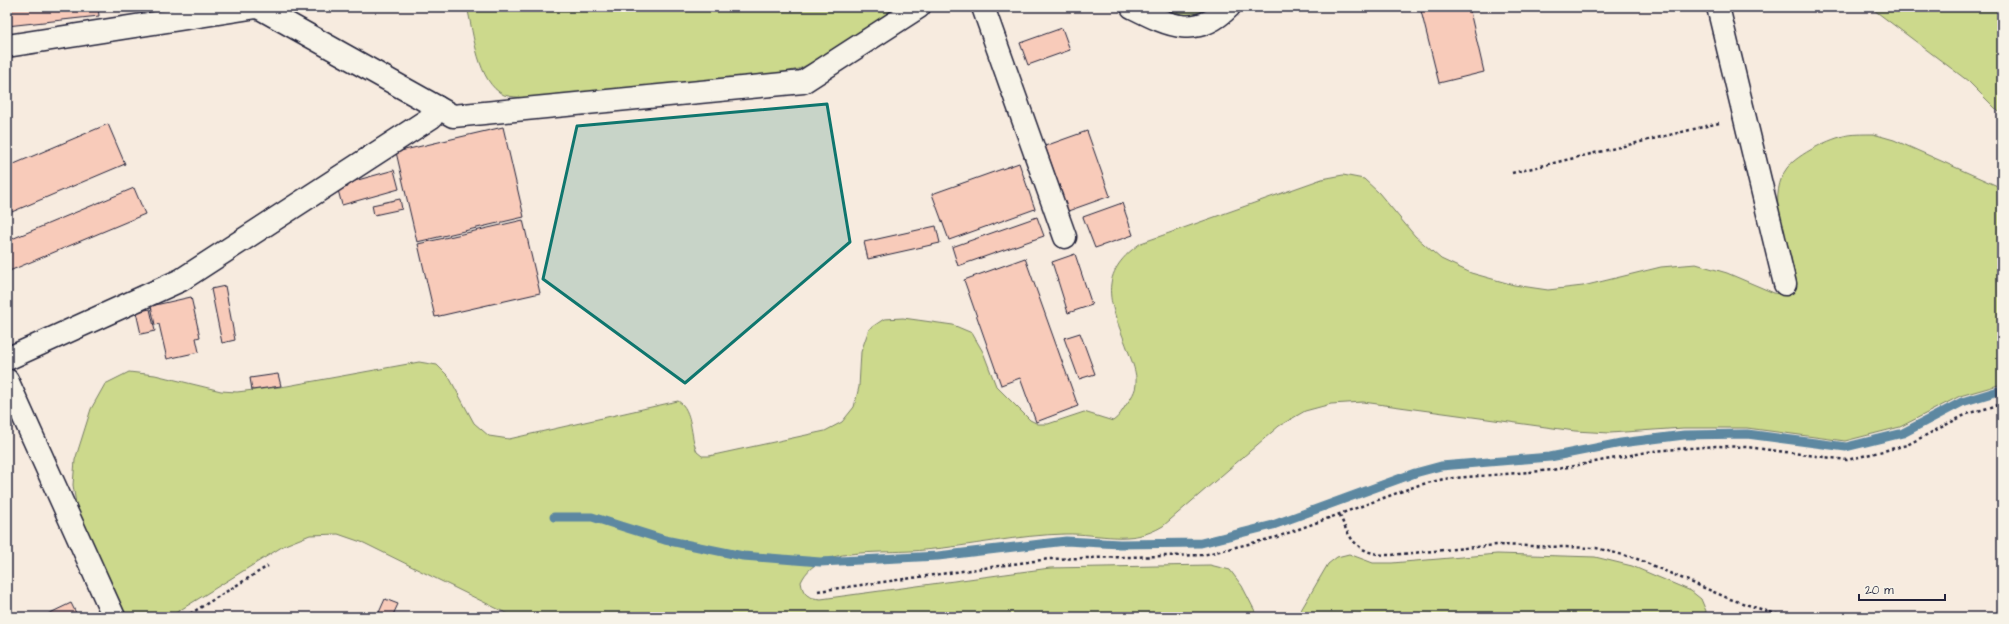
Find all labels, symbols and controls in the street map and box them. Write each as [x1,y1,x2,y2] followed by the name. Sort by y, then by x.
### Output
[1859,576,1945,602] scale bar
[1865,582,1894,599] text: 20 m

